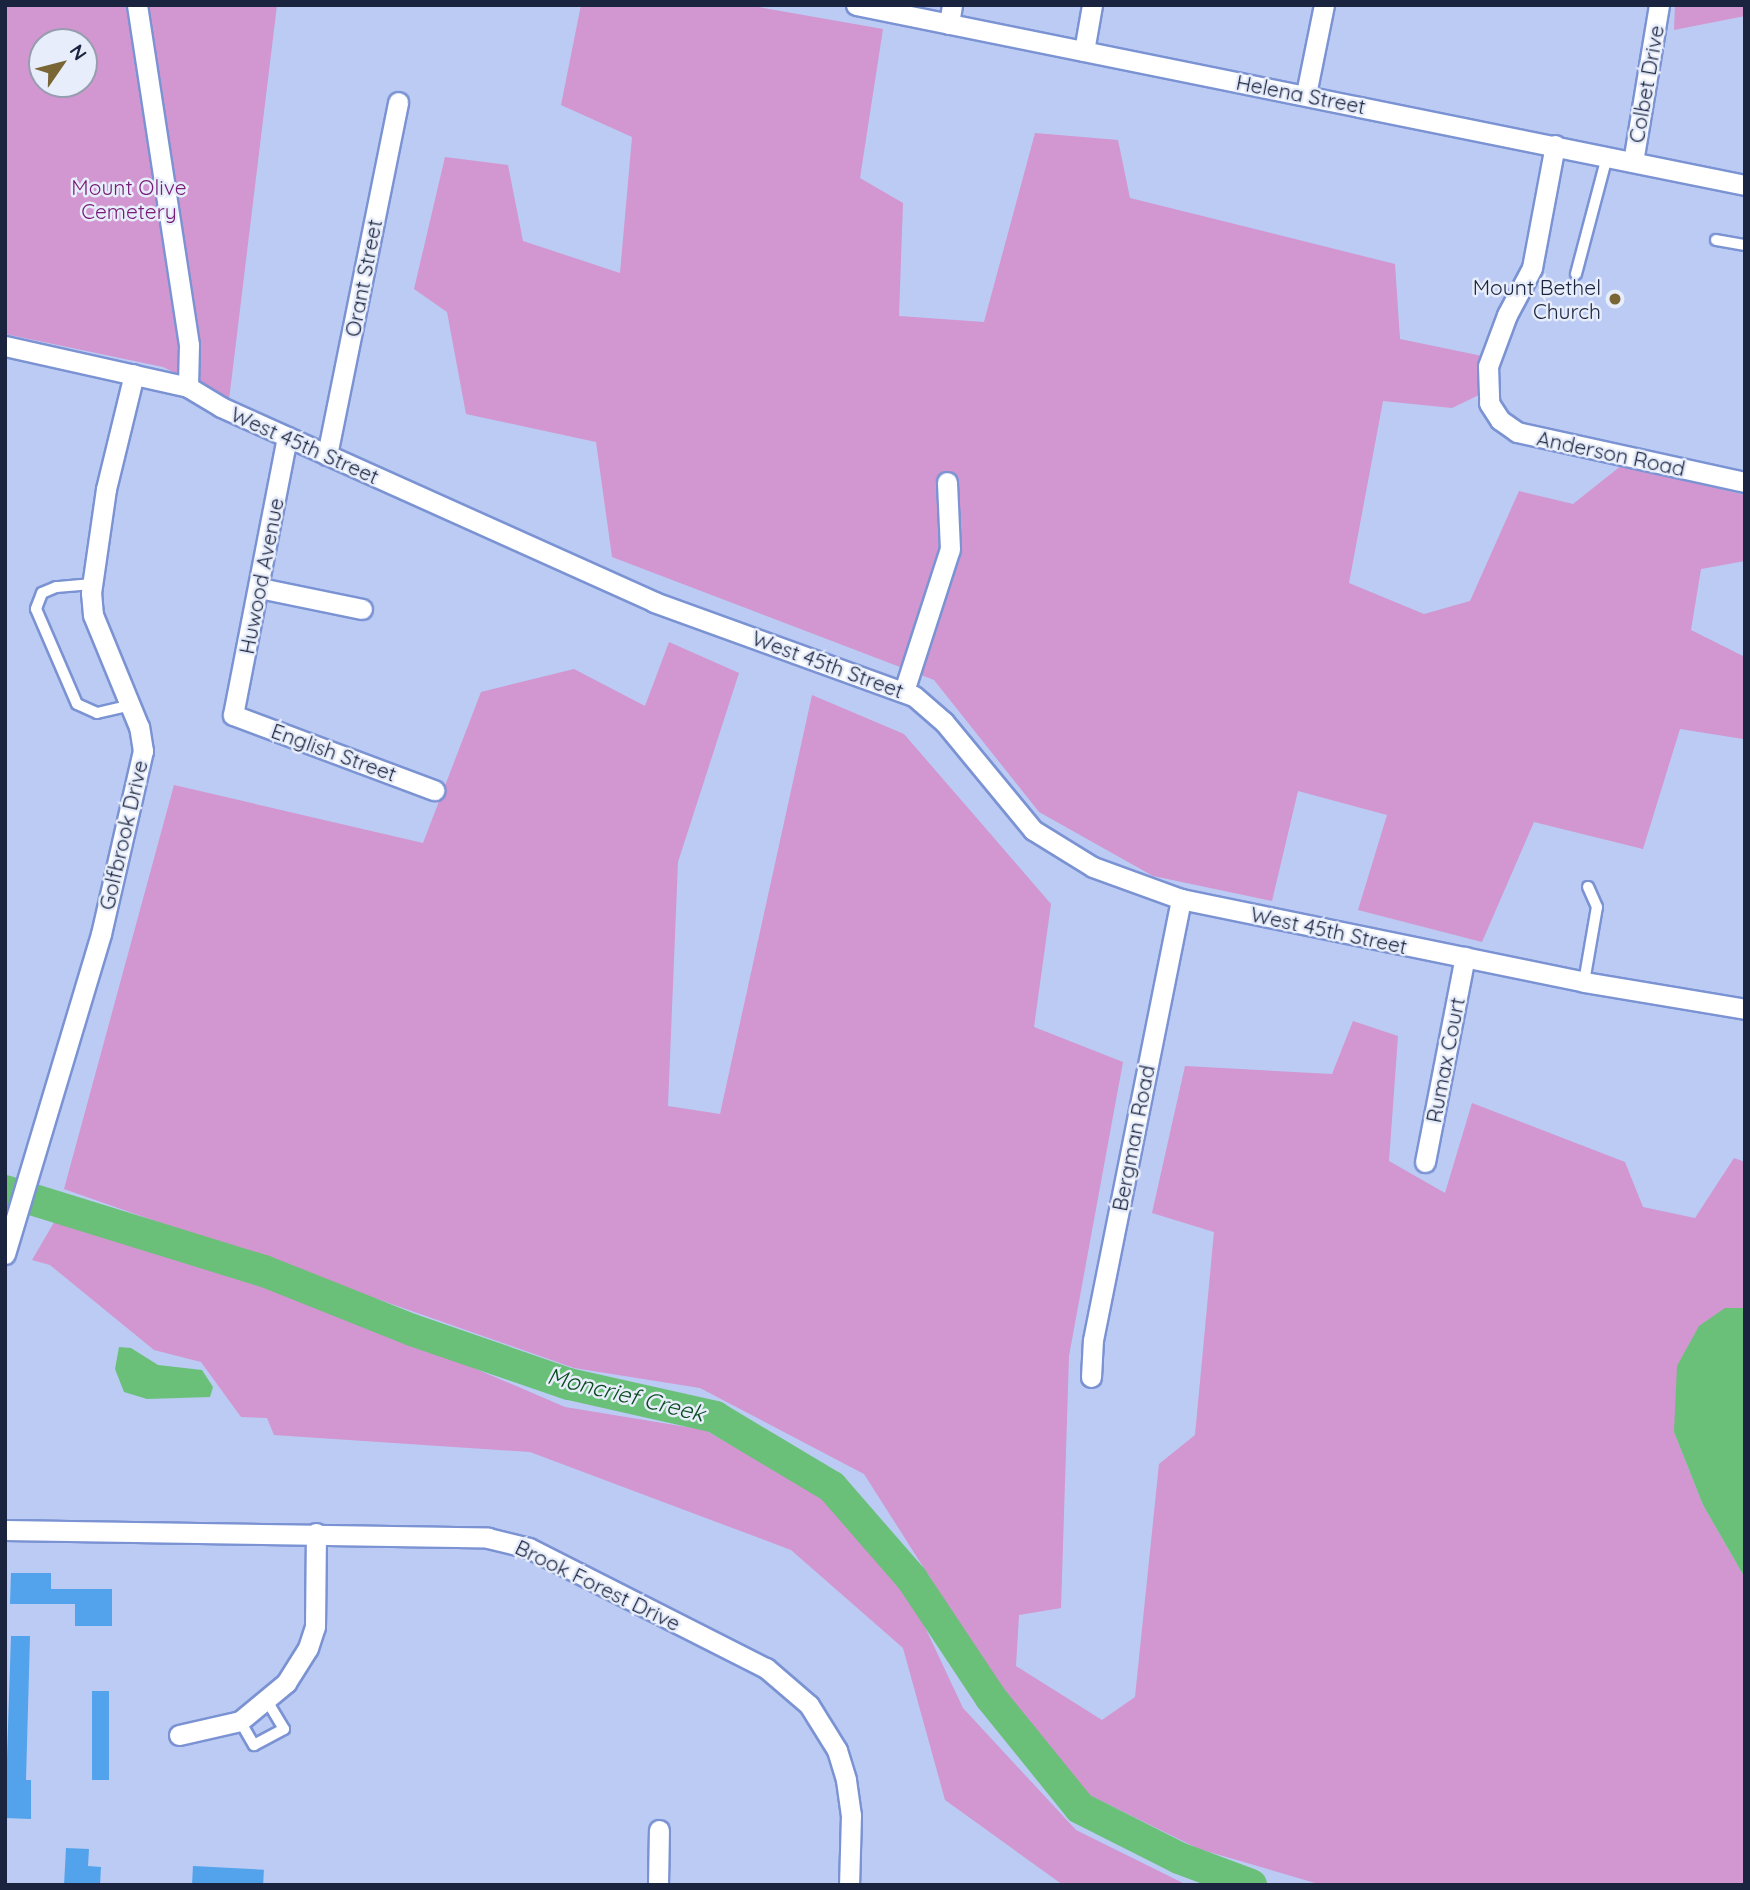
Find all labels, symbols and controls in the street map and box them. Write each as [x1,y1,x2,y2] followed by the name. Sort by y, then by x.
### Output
[1623,23,1669,145] street label: Colbet Drive
[28,28,98,98] north arrow
[65,39,92,65] text: N
[1234,69,1368,119] street label: Helena Street
[71,174,187,224] park label: Mount Olive Cemetery
[339,217,387,339] street label: Orant Street
[1473,274,1601,324] place label: Mount Bethel Church
[1607,291,1623,307] marker: Mount Bethel Church
[227,401,383,489] street label: West 45th Street
[1535,425,1687,481] street label: Anderson Road
[234,496,288,656] street label: Huwood Avenue
[749,625,907,703] street label: West 45th Street
[268,718,400,786] street label: English Street
[94,758,152,912] street label: Golfbrook Drive
[1248,901,1410,959] street label: West 45th Street
[1421,995,1469,1125] street label: Rumax Court
[1106,1063,1160,1213] street label: Bergman Road
[544,1362,708,1428] water label: Moncrief Creek
[511,1534,685,1636] street label: Brook Forest Drive

